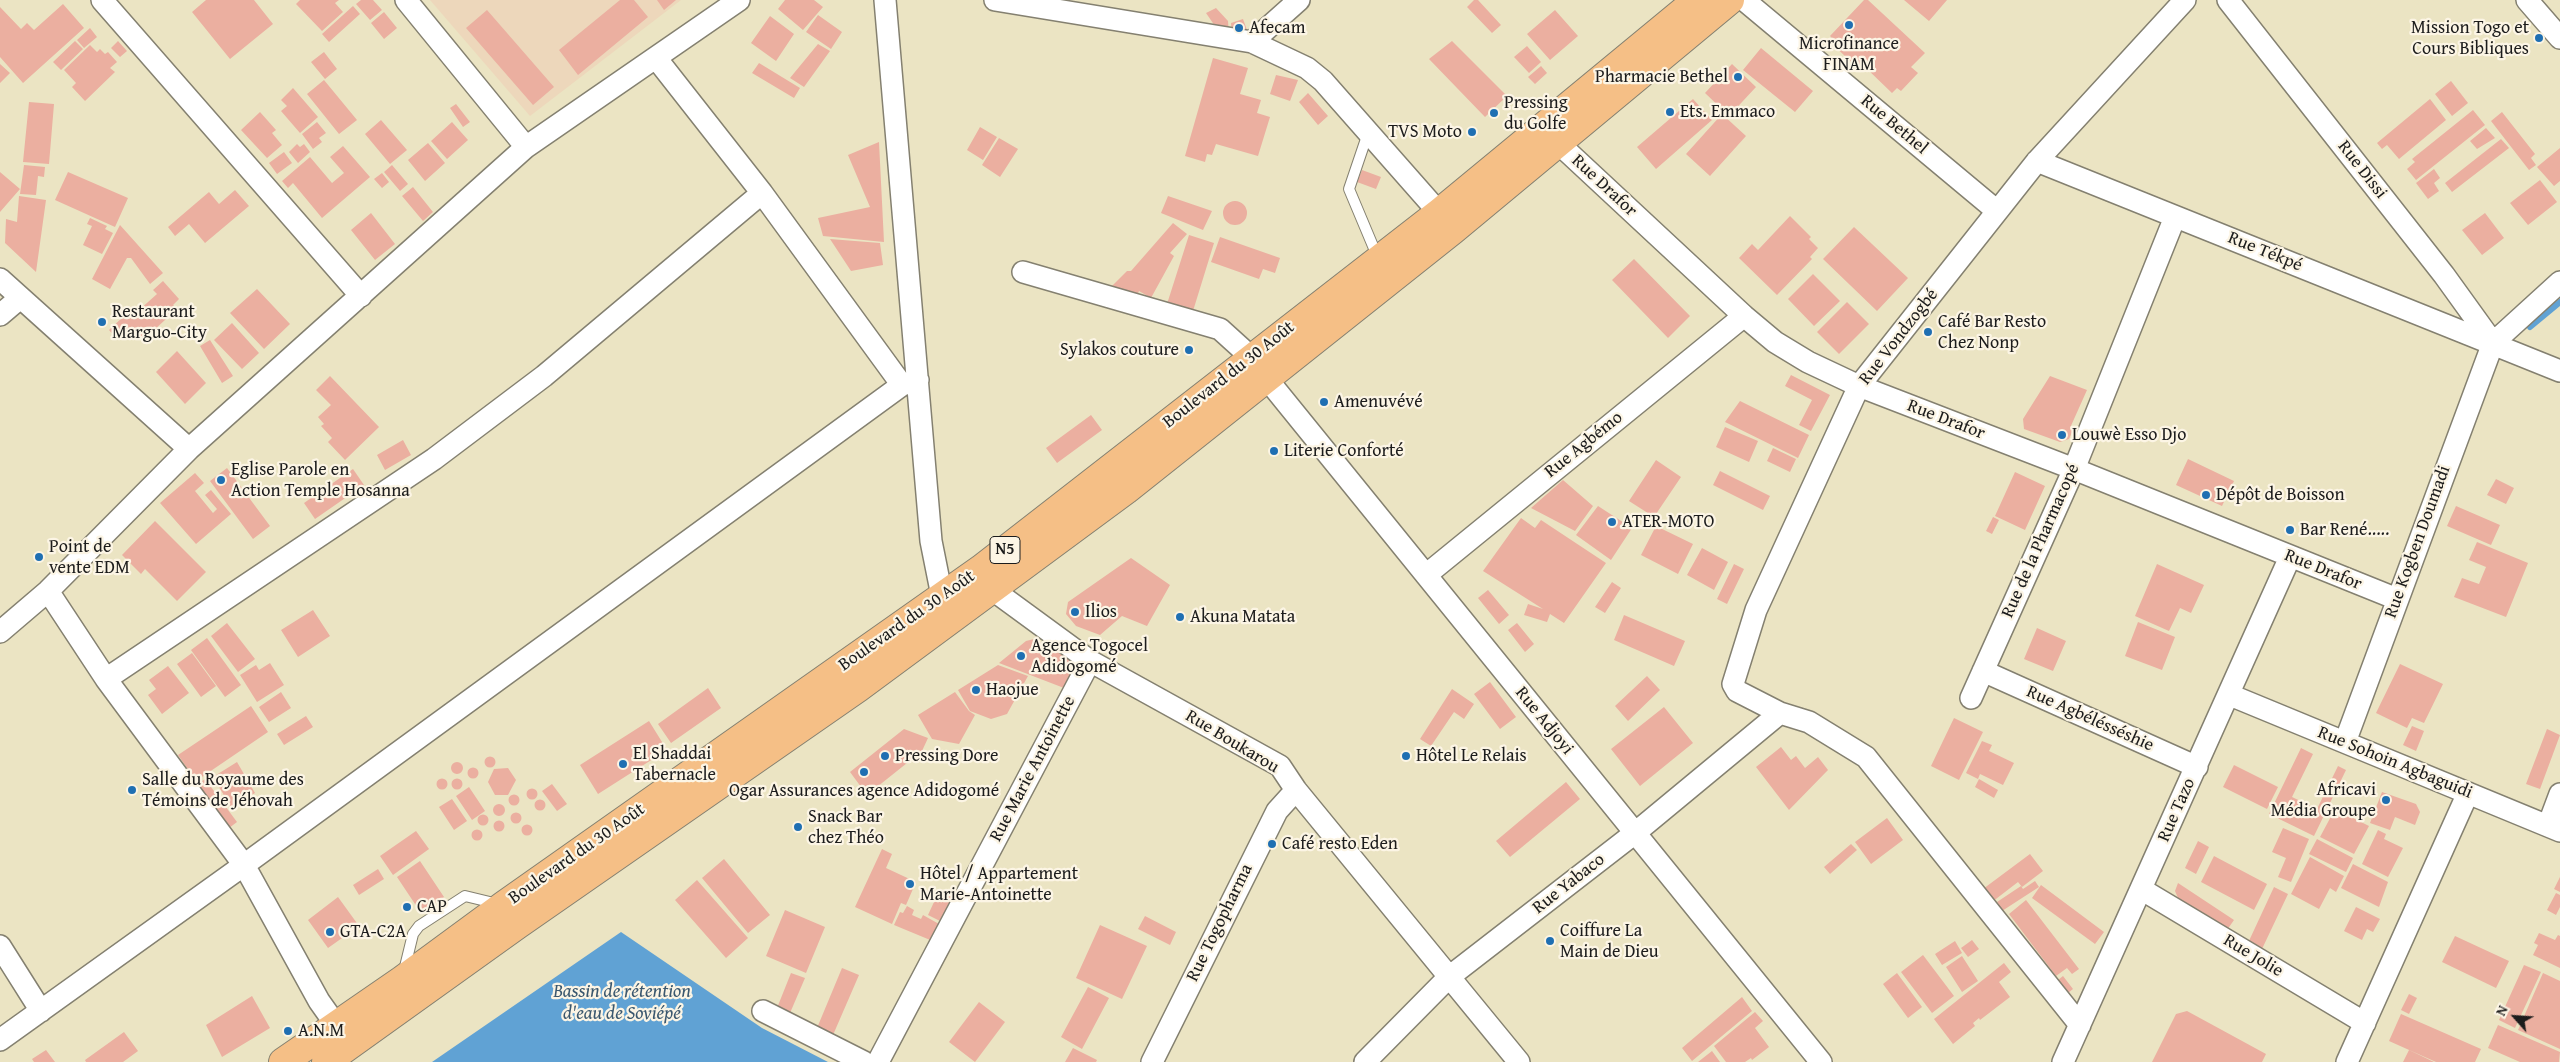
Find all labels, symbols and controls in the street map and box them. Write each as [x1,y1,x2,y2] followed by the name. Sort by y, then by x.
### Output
[1249,17,1305,39] place label: Afecam
[2411,17,2529,59] place label: Mission Togo et Cours Bibliques
[1843,19,1855,31] marker: Microfinance FINAM
[1233,22,1245,34] marker: Afecam
[2533,32,2545,44] marker: Mission Togo et Cours Bibliques
[1799,33,1899,76] place label: Microfinance FINAM
[1595,66,1728,88] place label: Pharmacie Bethel
[1732,71,1744,83] marker: Pharmacie Bethel
[1856,91,1932,159] street label: Rue Bethel
[1504,92,1568,134] place label: Pressing du Golfe
[1680,101,1775,123] place label: Ets. Emmaco
[1664,106,1676,118] marker: Ets. Emmaco
[1488,107,1500,119] marker: Pressing du Golfe
[1388,121,1462,143] place label: TVS Moto
[1466,126,1478,138] marker: TVS Moto
[2333,137,2391,203] street label: Rue Dissi
[1567,150,1641,222] street label: Rue Drafor
[2225,227,2305,277] street label: Rue Tékpé
[1855,285,1943,389] street label: Rue Vondzogbé
[112,301,207,344] place label: Restaurant Marguo-City
[1938,311,2046,354] place label: Café Bar Resto Chez Nonp
[96,316,108,328] marker: Restaurant Marguo-City
[1159,317,1299,433] street label: Boulevard du 30 Août
[1922,326,1934,338] marker: Café Bar Resto Chez Nonp
[1060,339,1179,361] place label: Sylakos couture
[1183,344,1195,356] marker: Sylakos couture
[1334,391,1423,413] place label: Amenuvévé
[1904,395,1988,445] street label: Rue Drafor
[1318,396,1330,408] marker: Amenuvévé
[1541,407,1627,483] street label: Rue Agbémo
[2072,424,2186,446] place label: Louwè Esso Djo
[2056,429,2068,441] marker: Louwè Esso Djo
[1284,440,1404,462] place label: Literie Conforté
[1268,445,1280,457] marker: Literie Conforté
[231,459,410,502] place label: Eglise Parole en Action Temple Hosanna
[1997,461,2085,621] street label: Rue de la Pharmacopé
[2380,463,2456,621] street label: Rue Kogben Doumadi
[215,474,227,486] marker: Eglise Parole en Action Temple Hosanna
[2216,484,2345,506] place label: Dépôt de Boisson
[2200,489,2212,501] marker: Dépôt de Boisson
[1622,511,1714,533] place label: ATER-MOTO
[1606,516,1618,528] marker: ATER-MOTO
[2300,519,2389,541] place label: Bar René.....
[2284,524,2296,536] marker: Bar René.....
[49,536,130,578] place label: Point de vente EDM
[990,536,1020,564] road number: N5
[2281,545,2365,595] street label: Rue Drafor
[33,551,45,563] marker: Point de vente EDM
[835,566,979,676] street label: Boulevard du 30 Août
[1085,601,1117,623] place label: Ilios
[1069,606,1081,618] marker: Ilios
[1190,606,1295,628] place label: Akuna Matata
[1174,611,1186,623] marker: Akuna Matata
[1031,635,1148,678] place label: Agence Togocel Adidogomé
[1015,650,1027,662] marker: Agence Togocel Adidogomé
[986,679,1039,701] place label: Haojue
[2023,681,2157,757] street label: Rue Agbélésséshie
[1510,683,1578,759] street label: Rue Adjoyi
[970,684,982,696] marker: Haojue
[985,692,1081,846] street label: Rue Marie Antoinette
[1181,706,1283,778] street label: Rue Boukarou
[2314,722,2476,804] street label: Rue Sohoin Agbaguidi
[633,743,716,786] place label: El Shaddai Tabernacle
[895,745,998,767] place label: Pressing Dore
[1416,745,1527,767] place label: Hôtel Le Relais
[879,750,891,762] marker: Pressing Dore
[1400,750,1412,762] marker: Hôtel Le Relais
[617,758,629,770] marker: El Shaddai Tabernacle
[858,766,870,778] marker: Ogar Assurances agence Adidogomé
[142,769,304,812] place label: Salle du Royaume des Témoins de Jéhovah
[2153,775,2201,845] street label: Rue Tazo
[2271,779,2376,822] place label: Africavi Média Groupe
[729,780,999,802] place label: Ogar Assurances agence Adidogomé
[126,784,138,796] marker: Salle du Royaume des Témoins de Jéhovah
[2380,794,2392,806] marker: Africavi Média Groupe
[505,799,649,909] street label: Boulevard du 30 Août
[808,806,884,849] place label: Snack Bar chez Théo
[792,821,804,833] marker: Snack Bar chez Théo
[1282,833,1398,855] place label: Café resto Eden
[1266,838,1278,850] marker: Café resto Eden
[1529,849,1609,919] street label: Rue Yabaco
[1182,861,1258,985] street label: Rue Togopharma
[920,863,1078,906] place label: Hôtel / Appartement Marie-Antoinette
[904,878,916,890] marker: Hôtel / Appartement Marie-Antoinette
[417,896,447,918] place label: CAP
[401,901,413,913] marker: CAP
[1560,920,1659,962] place label: Coiffure La Main de Dieu
[340,921,406,943] place label: GTA-C2A
[324,926,336,938] marker: GTA-C2A
[2219,930,2287,982] street label: Rue Jolie
[1544,935,1556,947] marker: Coiffure La Main de Dieu
[553,981,691,1025] water label: Bassin de rétention d'eau de Soviépé
[2490,992,2540,1042] north arrow
[2490,1002,2513,1019] text: N
[298,1020,344,1042] place label: A.N.M
[282,1025,294,1037] marker: A.N.M

